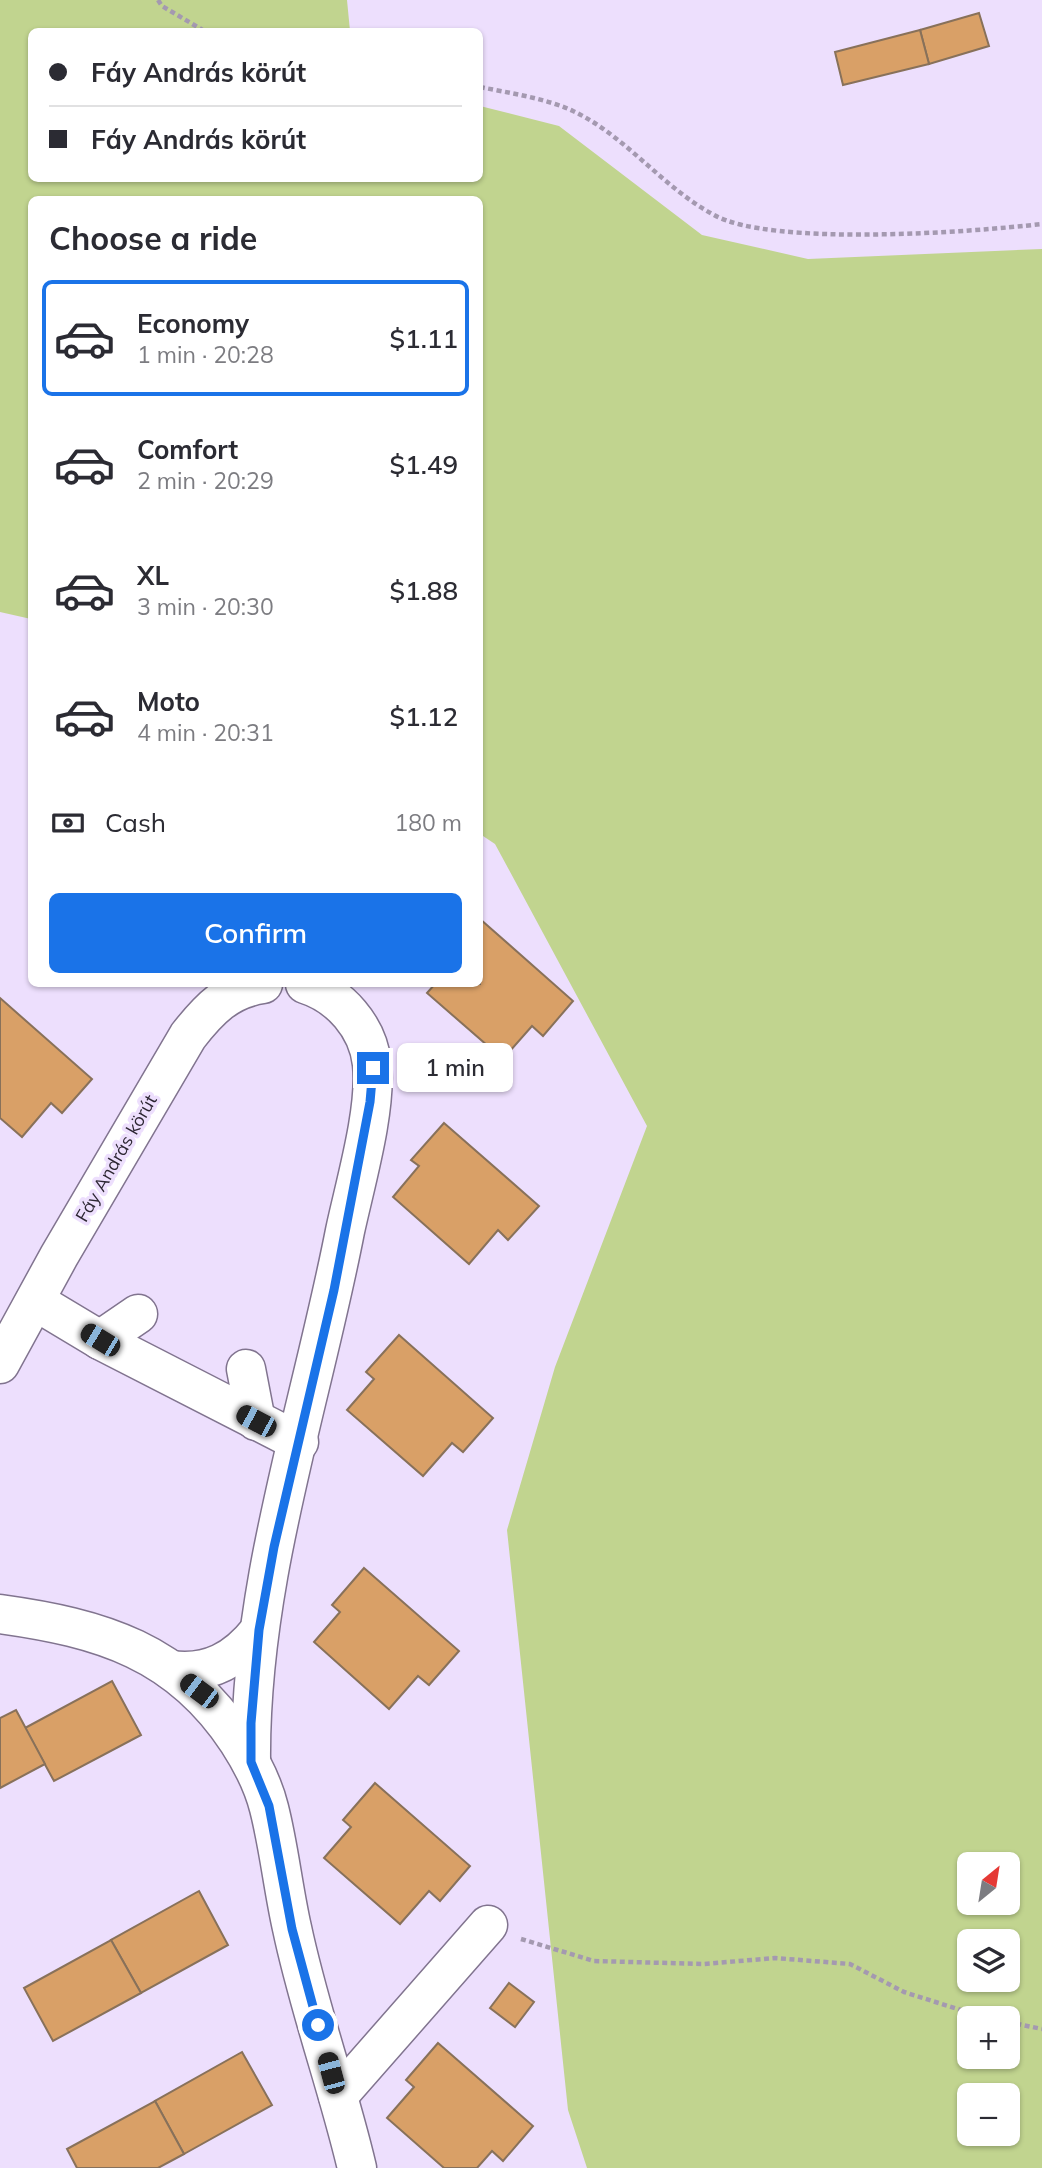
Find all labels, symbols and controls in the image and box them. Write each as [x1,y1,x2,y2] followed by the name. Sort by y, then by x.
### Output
[91,56,306,89] text: Fáy András körút
[91,123,306,156] text: Fáy András körút
[49,218,257,258] text: Choose a ride
[53,307,116,370] icon: car
[137,307,249,340] text: Economy
[389,322,458,355] text: $1.11
[137,340,274,369] text: 1 min · 20:28
[53,433,116,496] icon: car
[137,433,238,466] text: Comfort
[389,448,458,481] text: $1.49
[137,466,274,495] text: 2 min · 20:29
[53,559,116,622] icon: car
[137,559,169,592] text: XL
[389,574,458,607] text: $1.88
[137,592,274,621] text: 3 min · 20:30
[53,685,116,748] icon: car
[137,685,200,718] text: Moto
[389,700,458,733] text: $1.12
[137,718,274,747] text: 4 min · 20:31
[49,804,87,842] icon: cash
[105,806,166,839] text: Cash
[394,808,462,837] text: 180 m
[49,893,462,973] button: Confirm
[398,1044,513,1092] callout: 1 min
[357,1052,389,1084] route end
[425,1053,485,1082] text: 1 min
[70,1090,162,1226] street label: Fáy András körút
[77,1320,124,1360] car
[233,1402,280,1440] car
[176,1670,223,1712] car
[957,1852,1020,1914] north arrow
[957,1852,1020,2146] map controls
[957,1929,1020,1992] button: layers
[957,2006,1020,2069] button: +
[302,2009,334,2041] route start
[316,2050,347,2096] car
[957,2083,1020,2146] button: −

